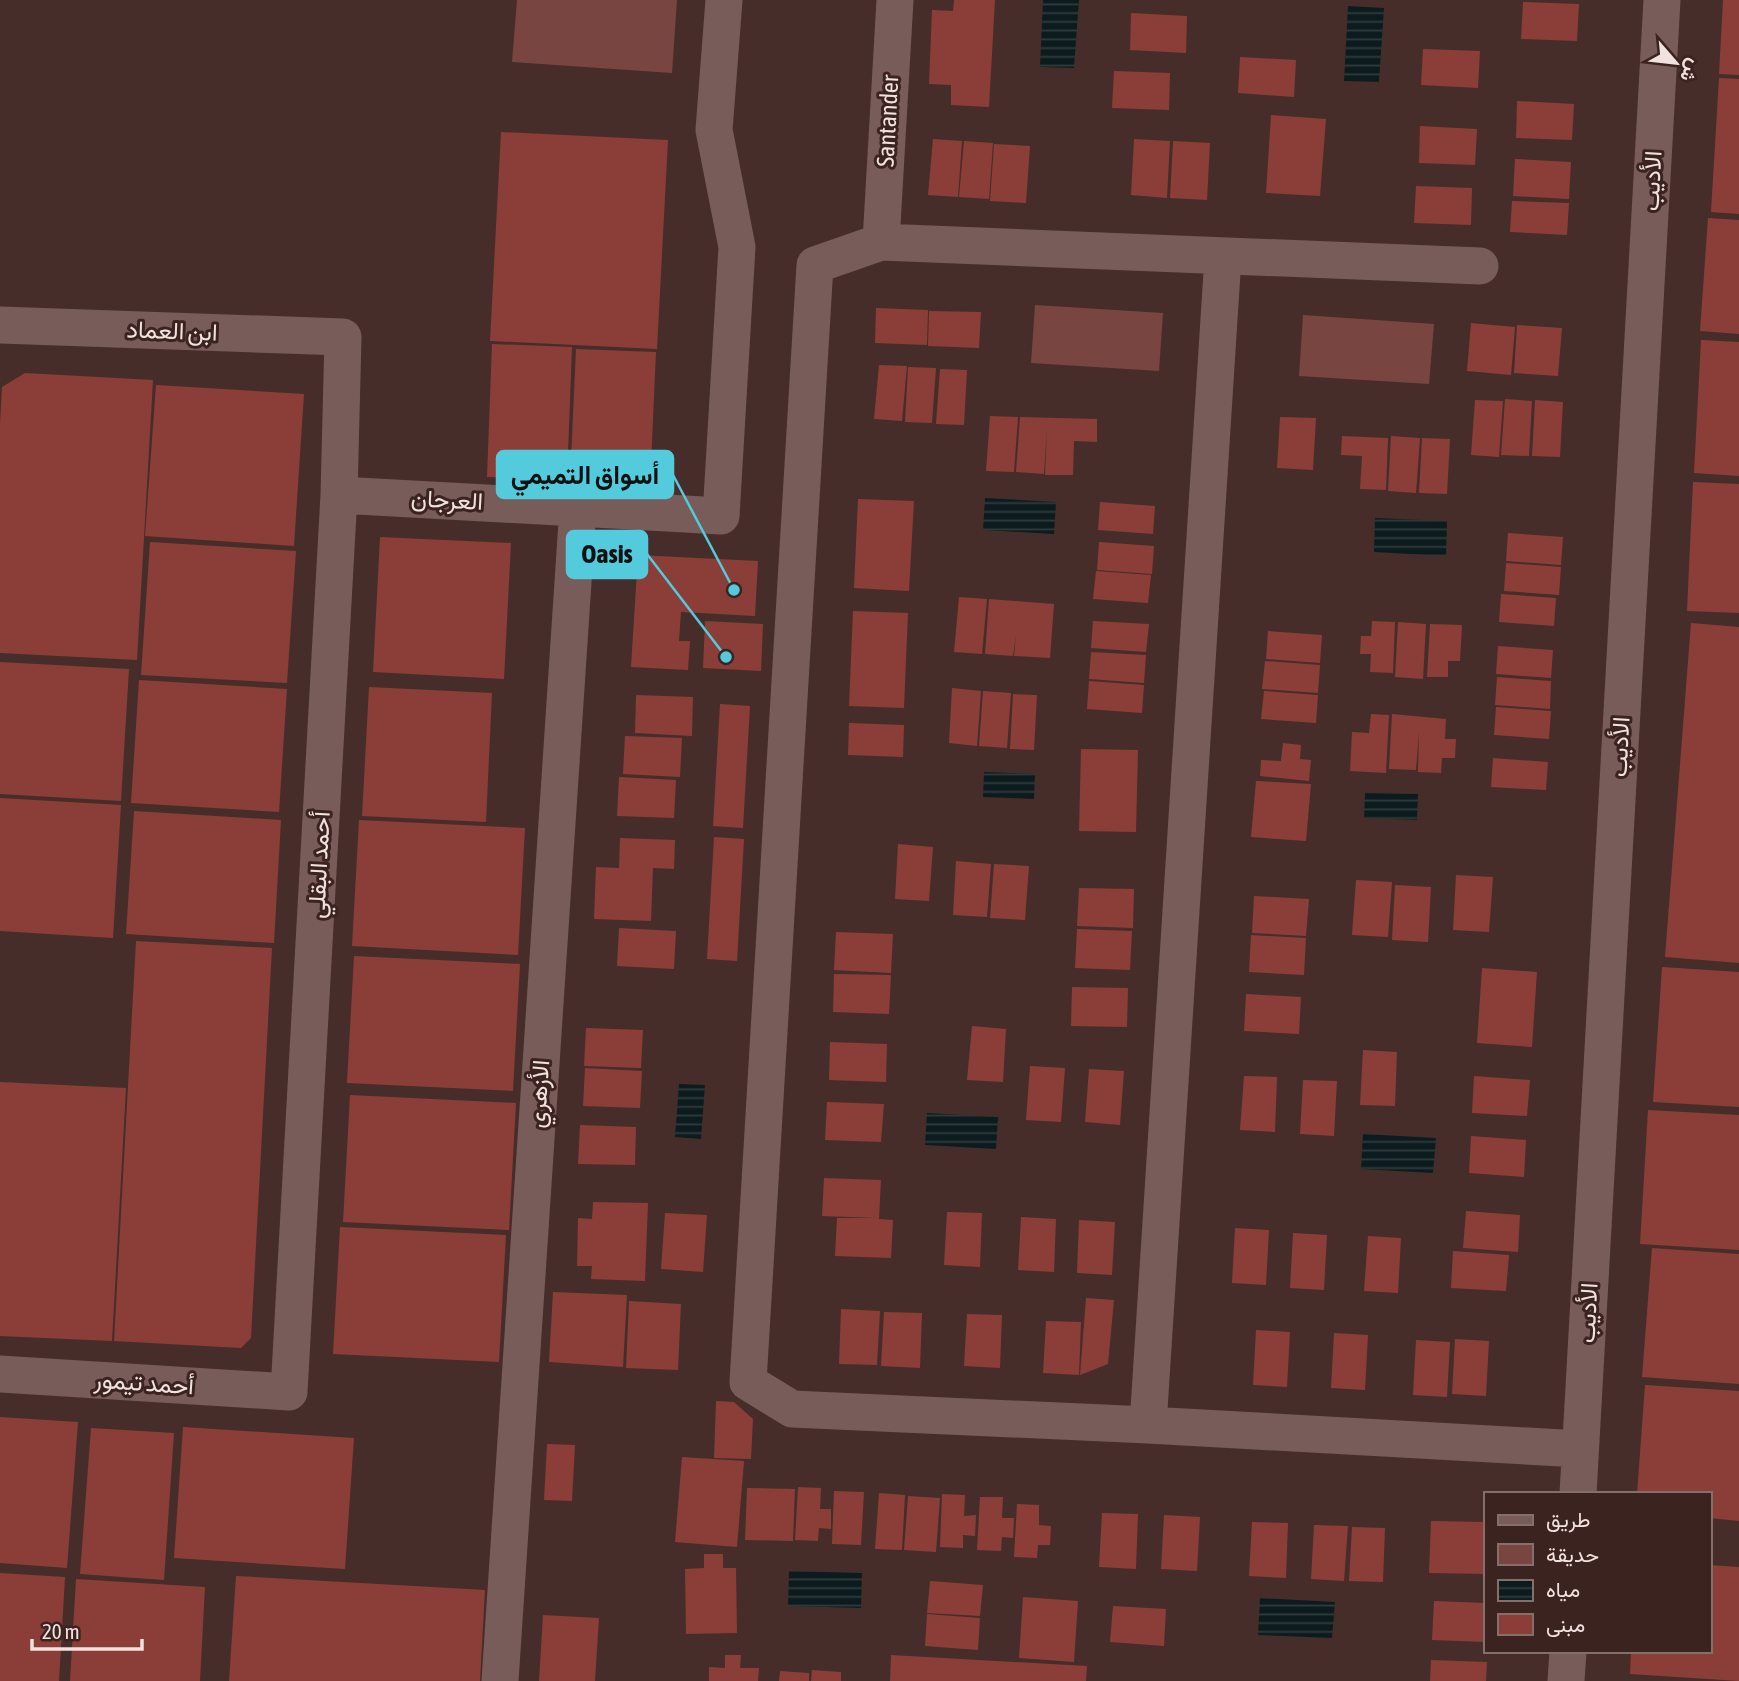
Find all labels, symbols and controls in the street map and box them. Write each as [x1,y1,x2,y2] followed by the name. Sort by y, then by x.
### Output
[1641,28,1711,98] north arrow
[1675,55,1706,86] text: ش
[872,73,903,168] street label: Santander
[1636,150,1668,212] street label: الأديب
[126,315,218,347] street label: ابن العماد
[497,451,673,498] callout: أسواق التميمي
[511,460,659,497] text: أسواق التميمي
[410,484,484,517] street label: العرجان
[567,531,647,578] callout: Oasis
[581,539,633,569] text: Oasis
[1604,716,1636,778] street label: الأديب
[302,810,341,920] street label: أحمد البقلي
[523,1059,560,1129] street label: الأزهري
[1572,1282,1604,1344] street label: الأديب
[92,1365,195,1401] street label: أحمد تيمور
[1484,1492,1711,1653] legend
[1546,1507,1591,1533] text: طريق
[1546,1542,1599,1567] text: حديقة
[1546,1577,1580,1602] text: مياه
[32,1608,142,1652] scale bar
[1546,1612,1585,1637] text: مبنى
[42,1619,80,1643] text: 20 m

